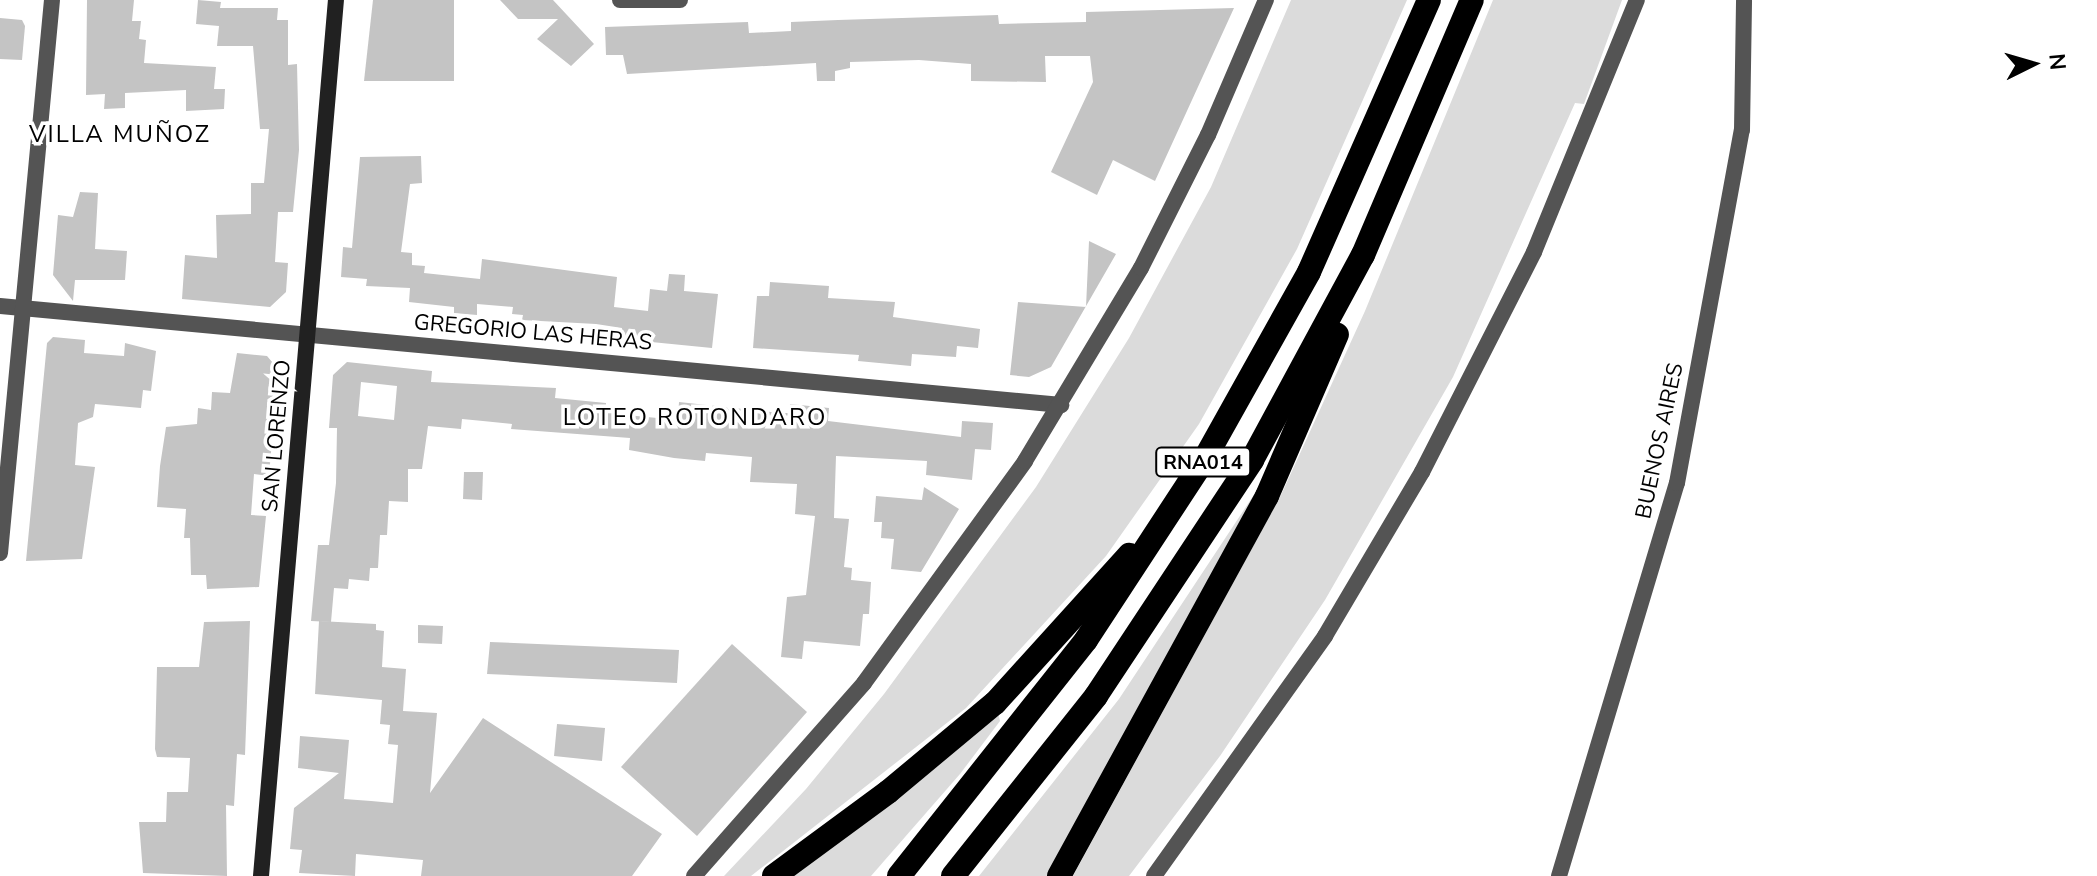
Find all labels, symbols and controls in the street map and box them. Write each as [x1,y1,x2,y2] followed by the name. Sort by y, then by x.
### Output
[1993,24,2073,104] north arrow
[2041,52,2073,71] text: N
[29,121,211,149] district label: VILLA MUÑOZ
[413,309,653,357] street label: GREGORIO LAS HERAS
[257,359,297,513] street label: SAN LORENZO
[1631,361,1689,521] street label: BUENOS AIRES
[563,404,827,432] district label: LOTEO ROTONDARO
[1155,446,1251,478] road number: RNA014

